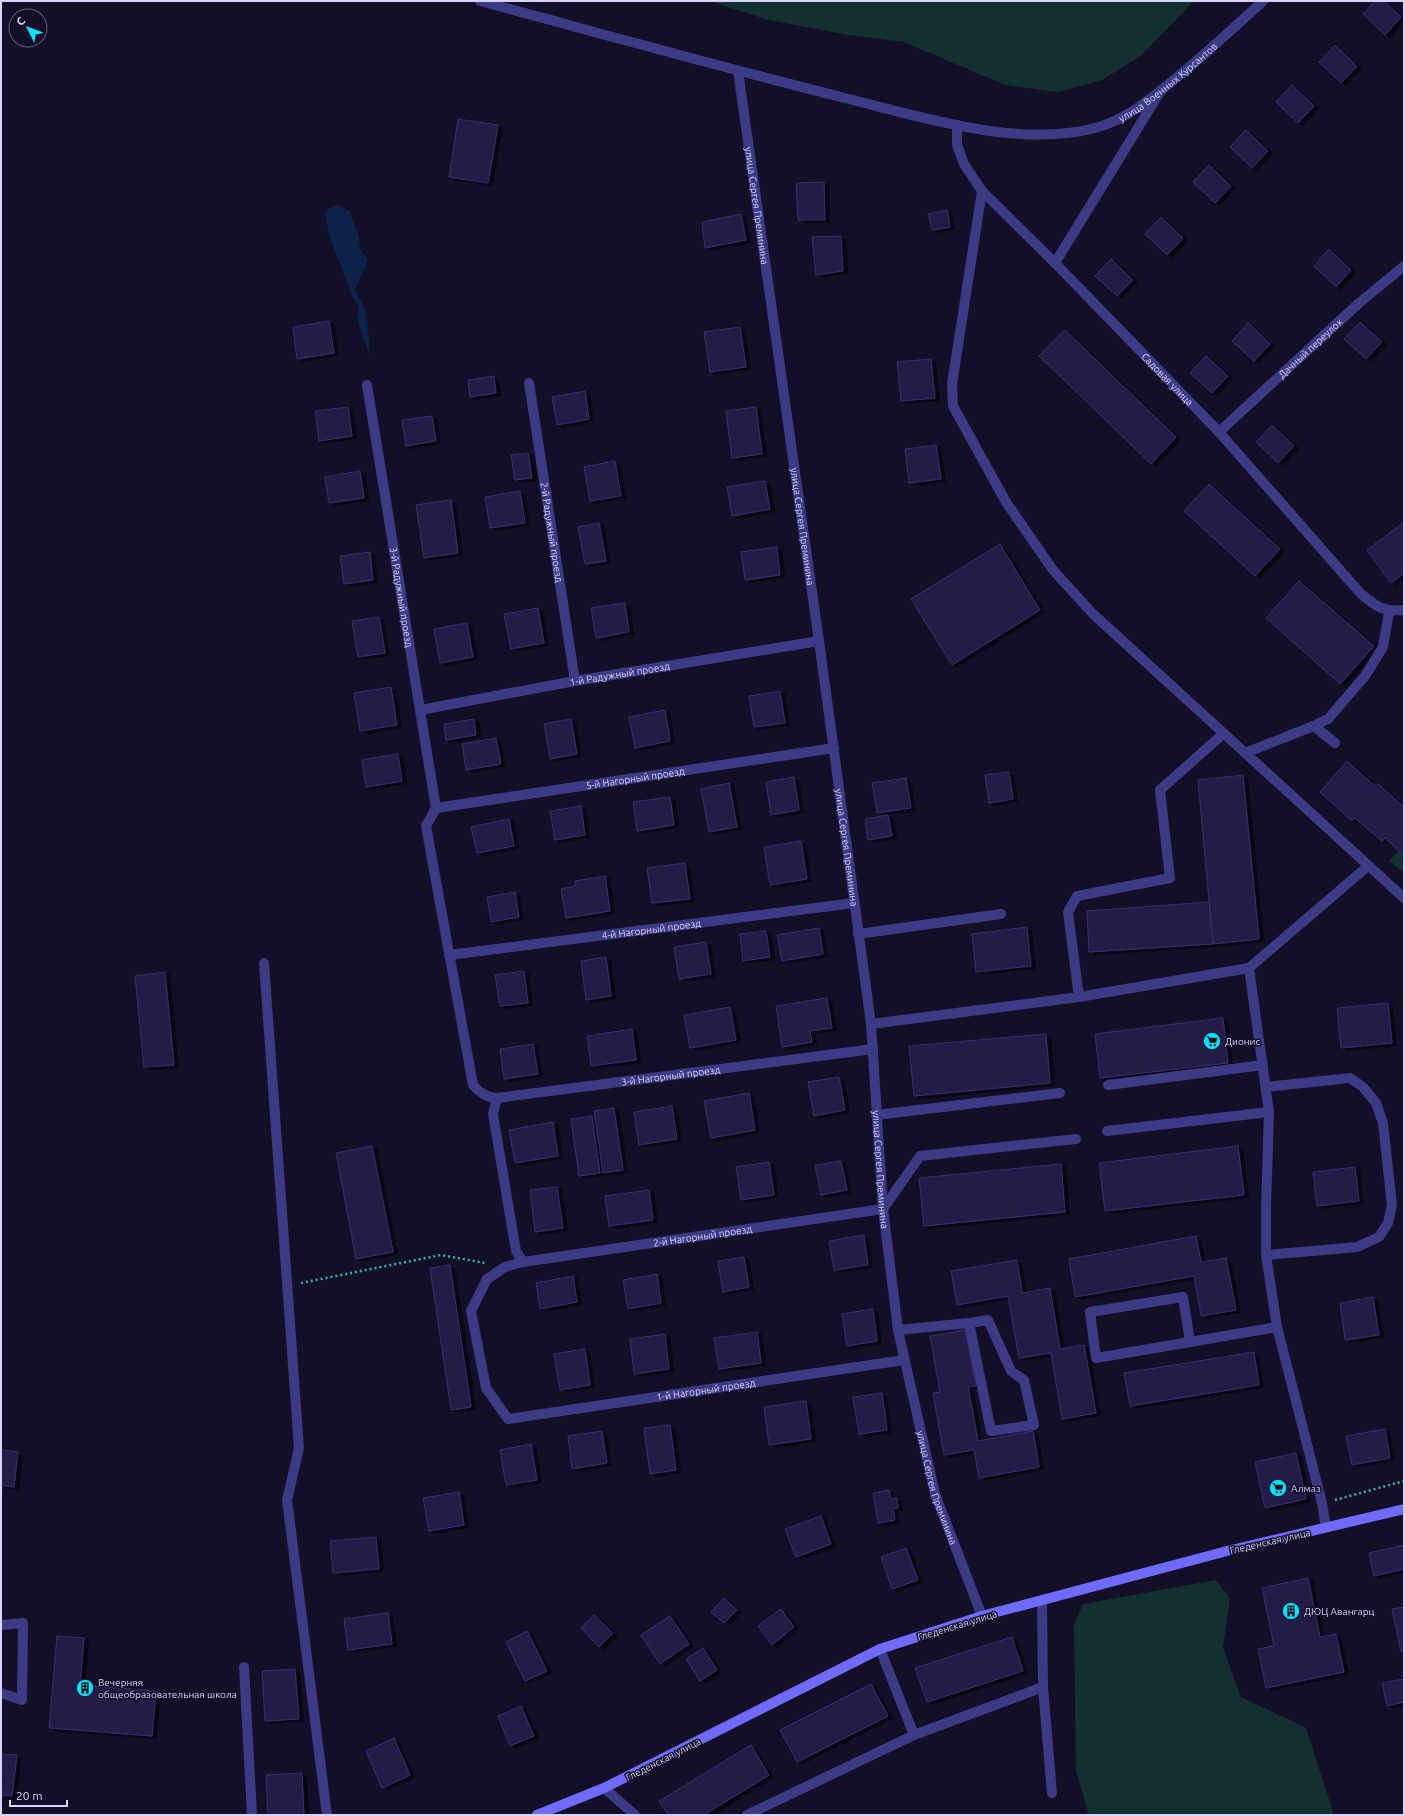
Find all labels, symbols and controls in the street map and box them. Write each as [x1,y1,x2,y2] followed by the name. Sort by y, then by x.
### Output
[8,8,48,48] north arrow
[14,15,27,28] text: С
[1117,41,1219,124] street label: улица Военных Курсантов
[743,146,770,265] street label: улица Сергея Преминина
[1276,316,1345,381] street label: Дачный переулок
[1139,351,1195,408] street label: Садовая улица
[788,467,816,586] street label: улица Сергея Преминина
[538,481,565,583] street label: 2-й Радужный проезд
[388,546,415,648] street label: 3-й Радужный проезд
[569,661,671,688] street label: 1-й Радужный проезд
[585,766,686,791] street label: 5-й Нагорный проезд
[833,788,860,907] street label: улица Сергея Преминина
[601,918,702,941] street label: 4-й Нагорный проезд
[1202,1031,1222,1051] supermarket icon: Дионис
[1225,1036,1261,1047] place label: Дионис
[620,1064,721,1088] street label: 3-й Нагорный проезд
[871,1110,890,1229] street label: улица Сергея Преминина
[652,1223,753,1249] street label: 2-й Нагорный проезд
[656,1377,756,1403] street label: 1-й Нагорный проезд
[915,1429,959,1546] street label: улица Сергея Преминина
[1268,1478,1288,1498] supermarket icon: Алмаз
[1291,1483,1321,1494] place label: Алмаз
[1229,1527,1312,1556] street label: Гледенская улица
[1281,1601,1301,1621] building icon: ДЮЦ Авангарц
[1304,1606,1375,1617] place label: ДЮЦ Авангарц
[916,1608,998,1643] street label: Гледенская улица
[98,1677,237,1700] place label: Вечерняя общеобразовательная школа
[75,1678,95,1698] building icon: Вечерняя общеобразовательная школа
[624,1736,703,1783] street label: Гледенская улица
[10,1782,67,1808] scale bar
[16,1789,43,1802] text: 20 m

